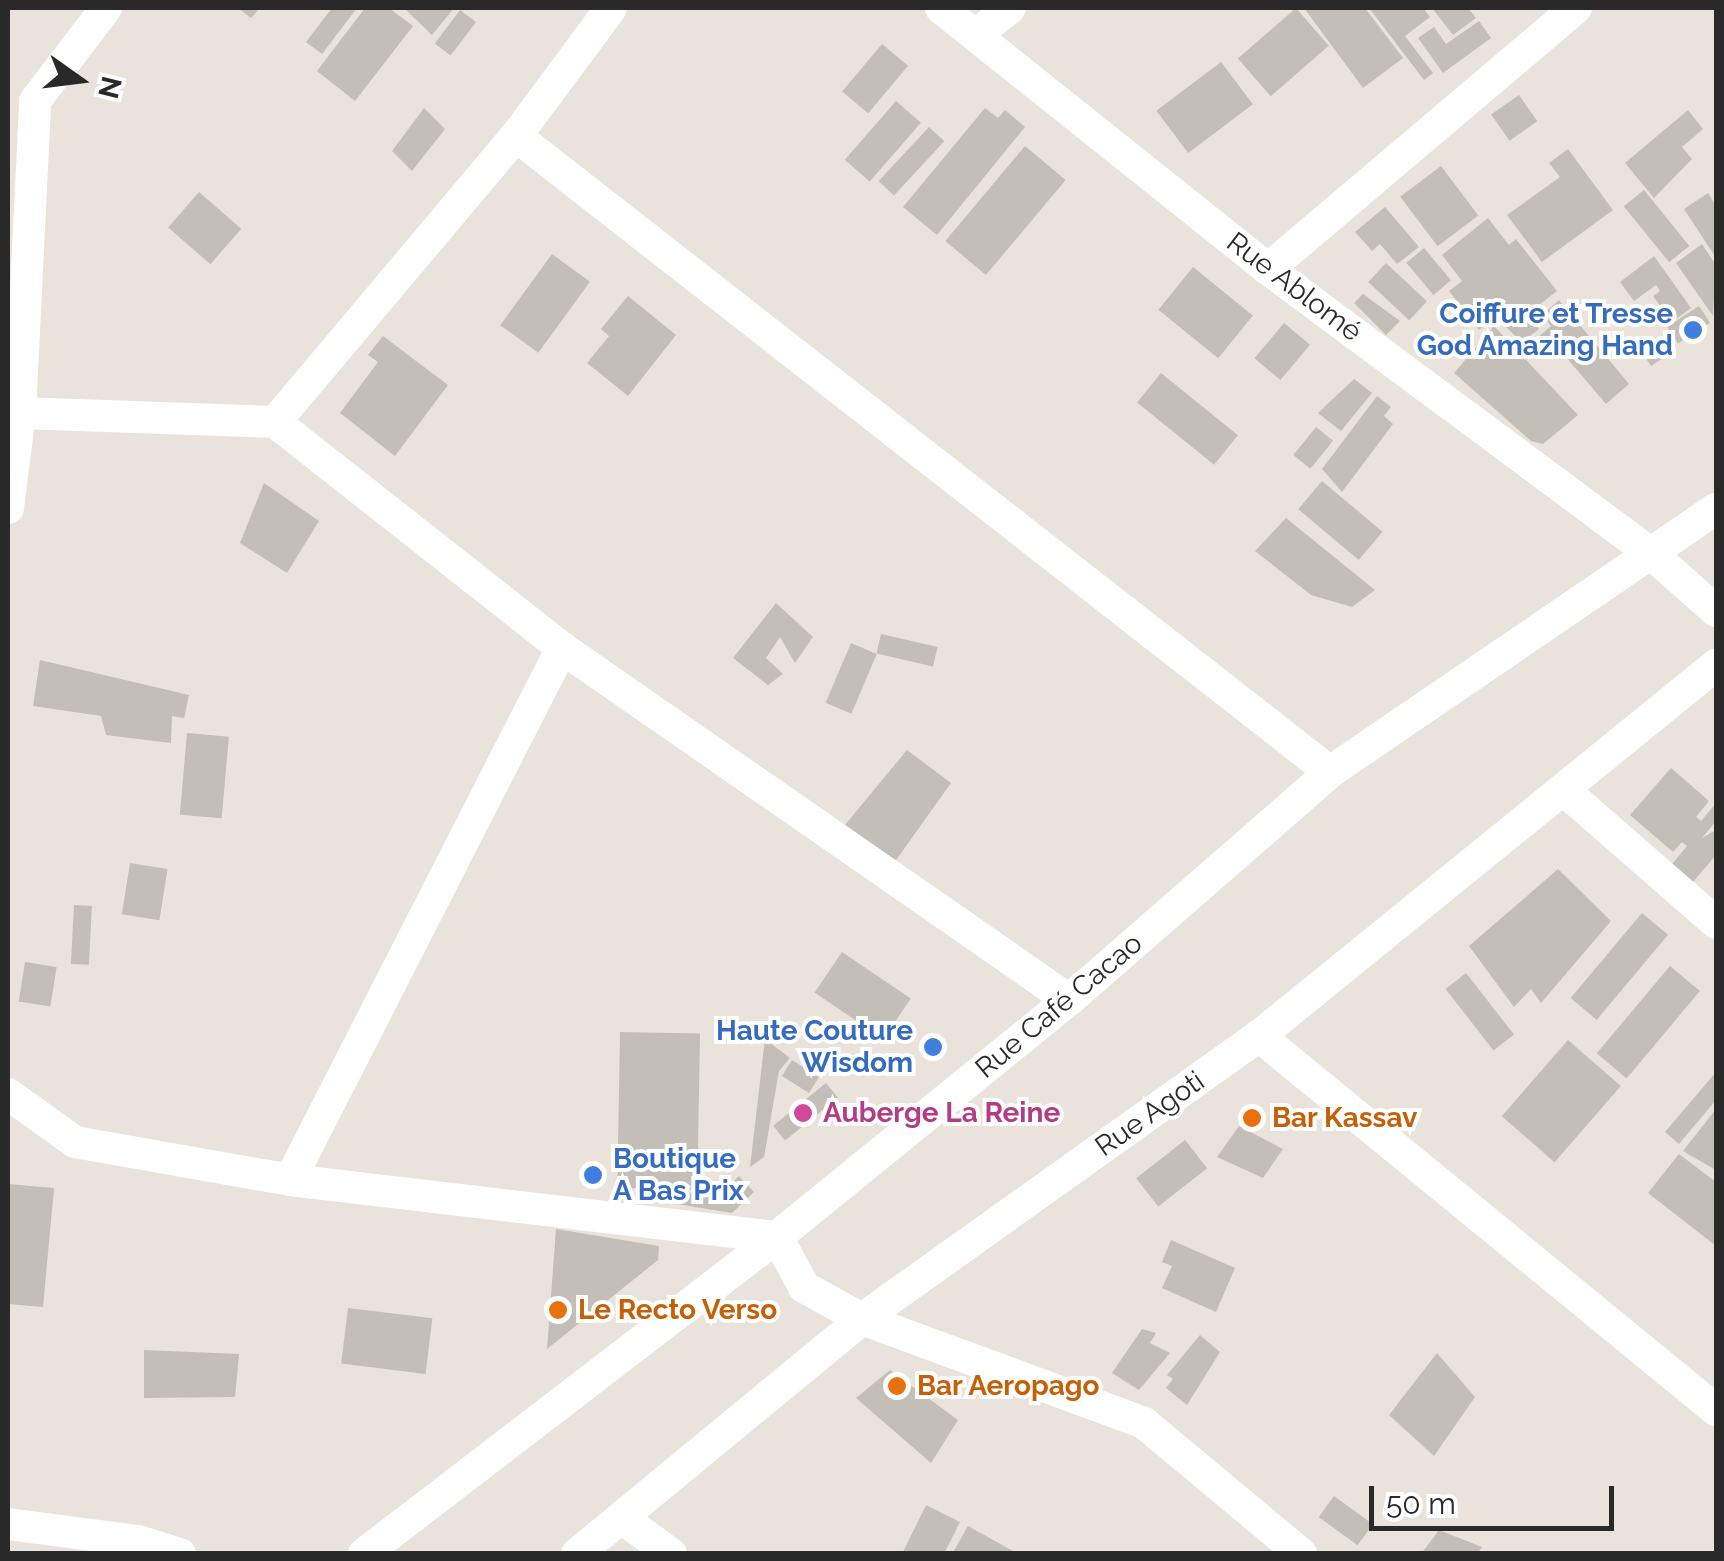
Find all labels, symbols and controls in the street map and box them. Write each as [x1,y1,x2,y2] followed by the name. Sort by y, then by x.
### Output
[30,30,130,130] north arrow
[91,73,128,102] text: N
[1220,225,1368,349] street label: Rue Ablomé
[1416,297,1673,363] place label: Coiffure et Tresse God Amazing Hand
[1682,319,1704,341] marker: Coiffure et Tresse God Amazing Hand
[969,927,1149,1085] street label: Rue Café Cacao
[716,1014,913,1080] place label: Haute Couture Wisdom
[922,1036,944,1058] marker: Haute Couture Wisdom
[1089,1064,1211,1164] street label: Rue Agoti
[823,1096,1060,1130] place label: Auberge La Reine
[1272,1101,1418,1135] place label: Bar Kassav
[792,1102,814,1124] marker: Auberge La Reine
[1241,1107,1263,1129] marker: Bar Kassav
[613,1142,744,1208] place label: Boutique A Bas Prix
[582,1164,604,1186] marker: Boutique A Bas Prix
[578,1293,778,1327] place label: Le Recto Verso
[547,1299,569,1321] marker: Le Recto Verso
[917,1369,1101,1403] place label: Bar Aeropago
[886,1375,908,1397] marker: Bar Aeropago
[1374,1466,1619,1528] scale bar
[1386,1486,1456,1521] text: 50 m

